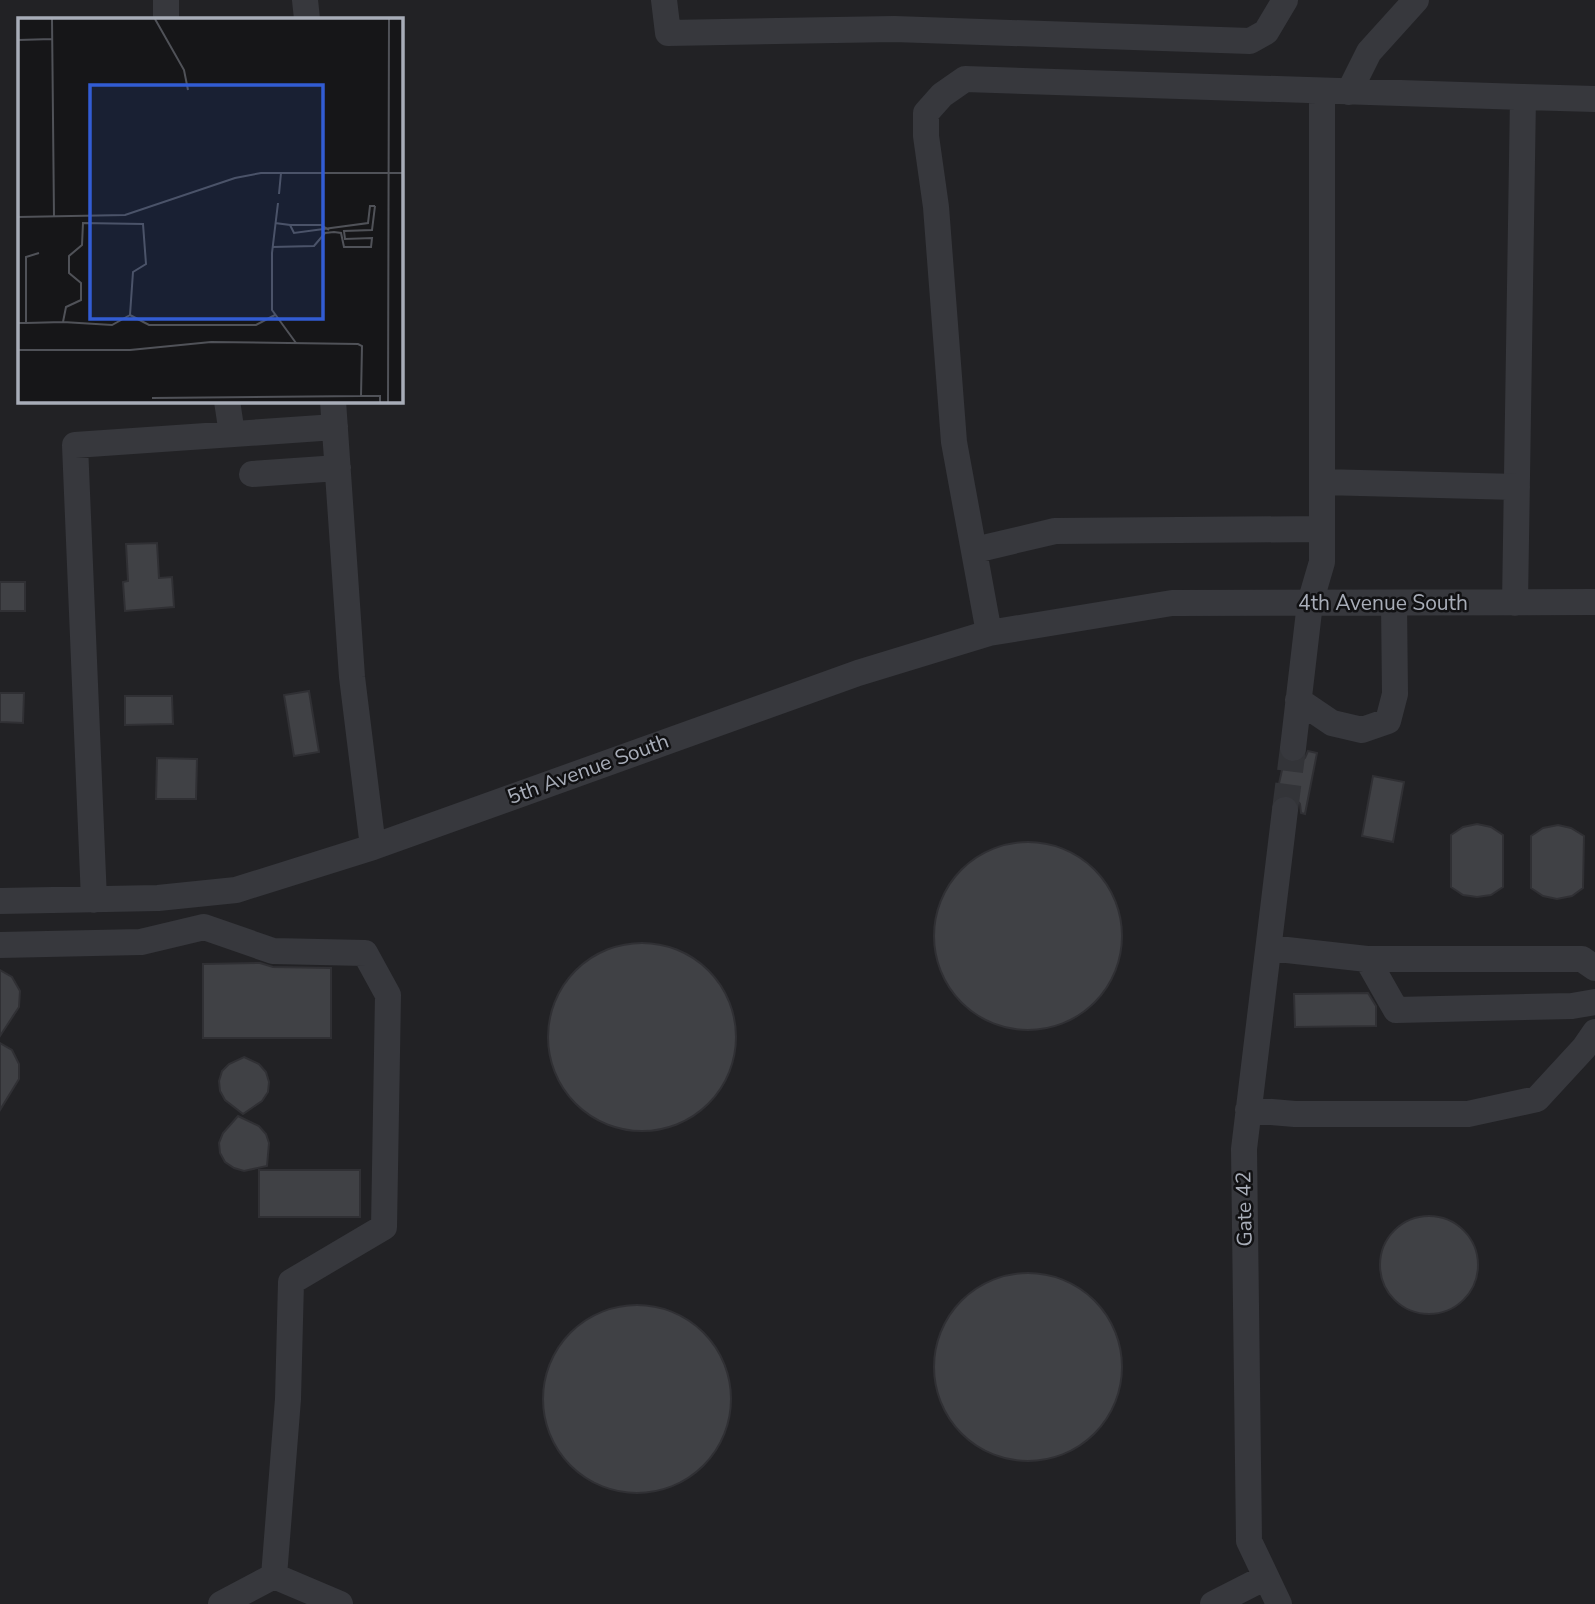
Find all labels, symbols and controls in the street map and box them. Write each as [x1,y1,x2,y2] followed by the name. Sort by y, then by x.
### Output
[18,18,402,402] inset map
[1298,589,1468,617] street label: 4th Avenue South
[503,727,673,811] street label: 5th Avenue South
[1229,1171,1259,1247] street label: Gate 42

